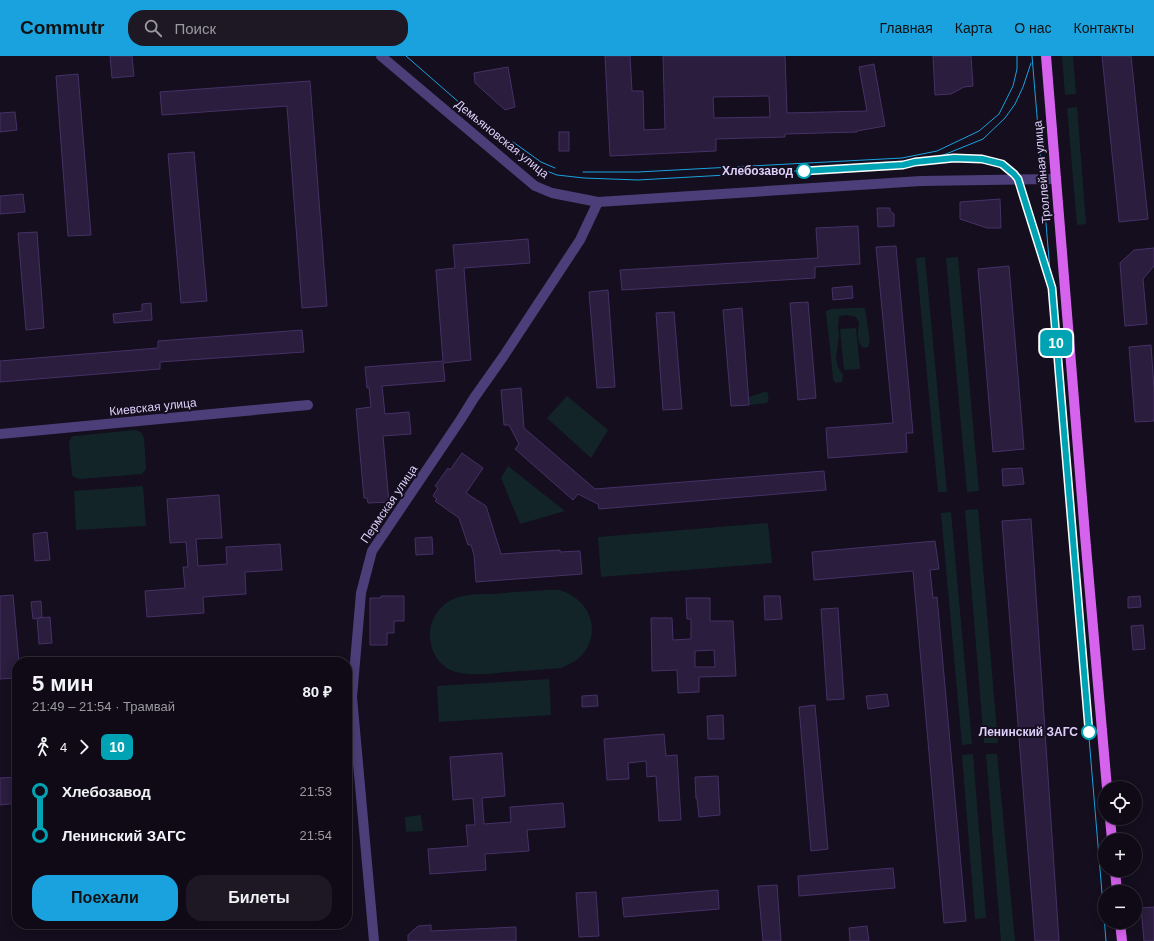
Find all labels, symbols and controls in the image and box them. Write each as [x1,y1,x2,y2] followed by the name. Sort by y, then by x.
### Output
[128,10,408,46] search box
[20,17,104,38] text: Commutr
[142,17,164,39] icon: search
[174,20,216,37] text: Поиск
[879,20,933,36] text: Главная
[955,20,992,36] text: Карта
[1014,20,1052,36] text: О нас
[1074,20,1134,36] text: Контакты
[452,97,552,181] street label: Демьяновская улица
[1030,120,1053,224] street label: Троллейная улица
[796,163,812,179] marker: Хлебозавод
[722,164,793,178] place label: Хлебозавод
[1038,330,1074,356] line badge: 10
[1048,335,1064,351] text: 10
[109,395,198,419] street label: Киевская улица
[358,462,420,546] street label: Пермская улица
[32,671,93,696] text: 5 мин
[302,683,332,700] text: 80 ₽
[32,699,175,714] text: 21:49 – 21:54 · Трамвай
[1081,724,1097,740] marker: Ленинский ЗАГС
[979,725,1078,739] place label: Ленинский ЗАГС
[32,736,54,758] icon: walk
[73,736,95,758] icon: forward
[109,739,125,755] text: 10
[60,740,67,755] text: 4
[1098,781,1142,929] map controls
[1098,781,1142,825] button: locate
[62,783,151,800] text: Хлебозавод
[299,784,332,799] text: 21:53
[62,827,186,844] text: Ленинский ЗАГС
[299,828,332,843] text: 21:54
[1098,833,1142,877] button: +
[32,875,178,921] button: Поехали
[186,875,332,921] button: Билеты
[1098,885,1142,929] button: −

